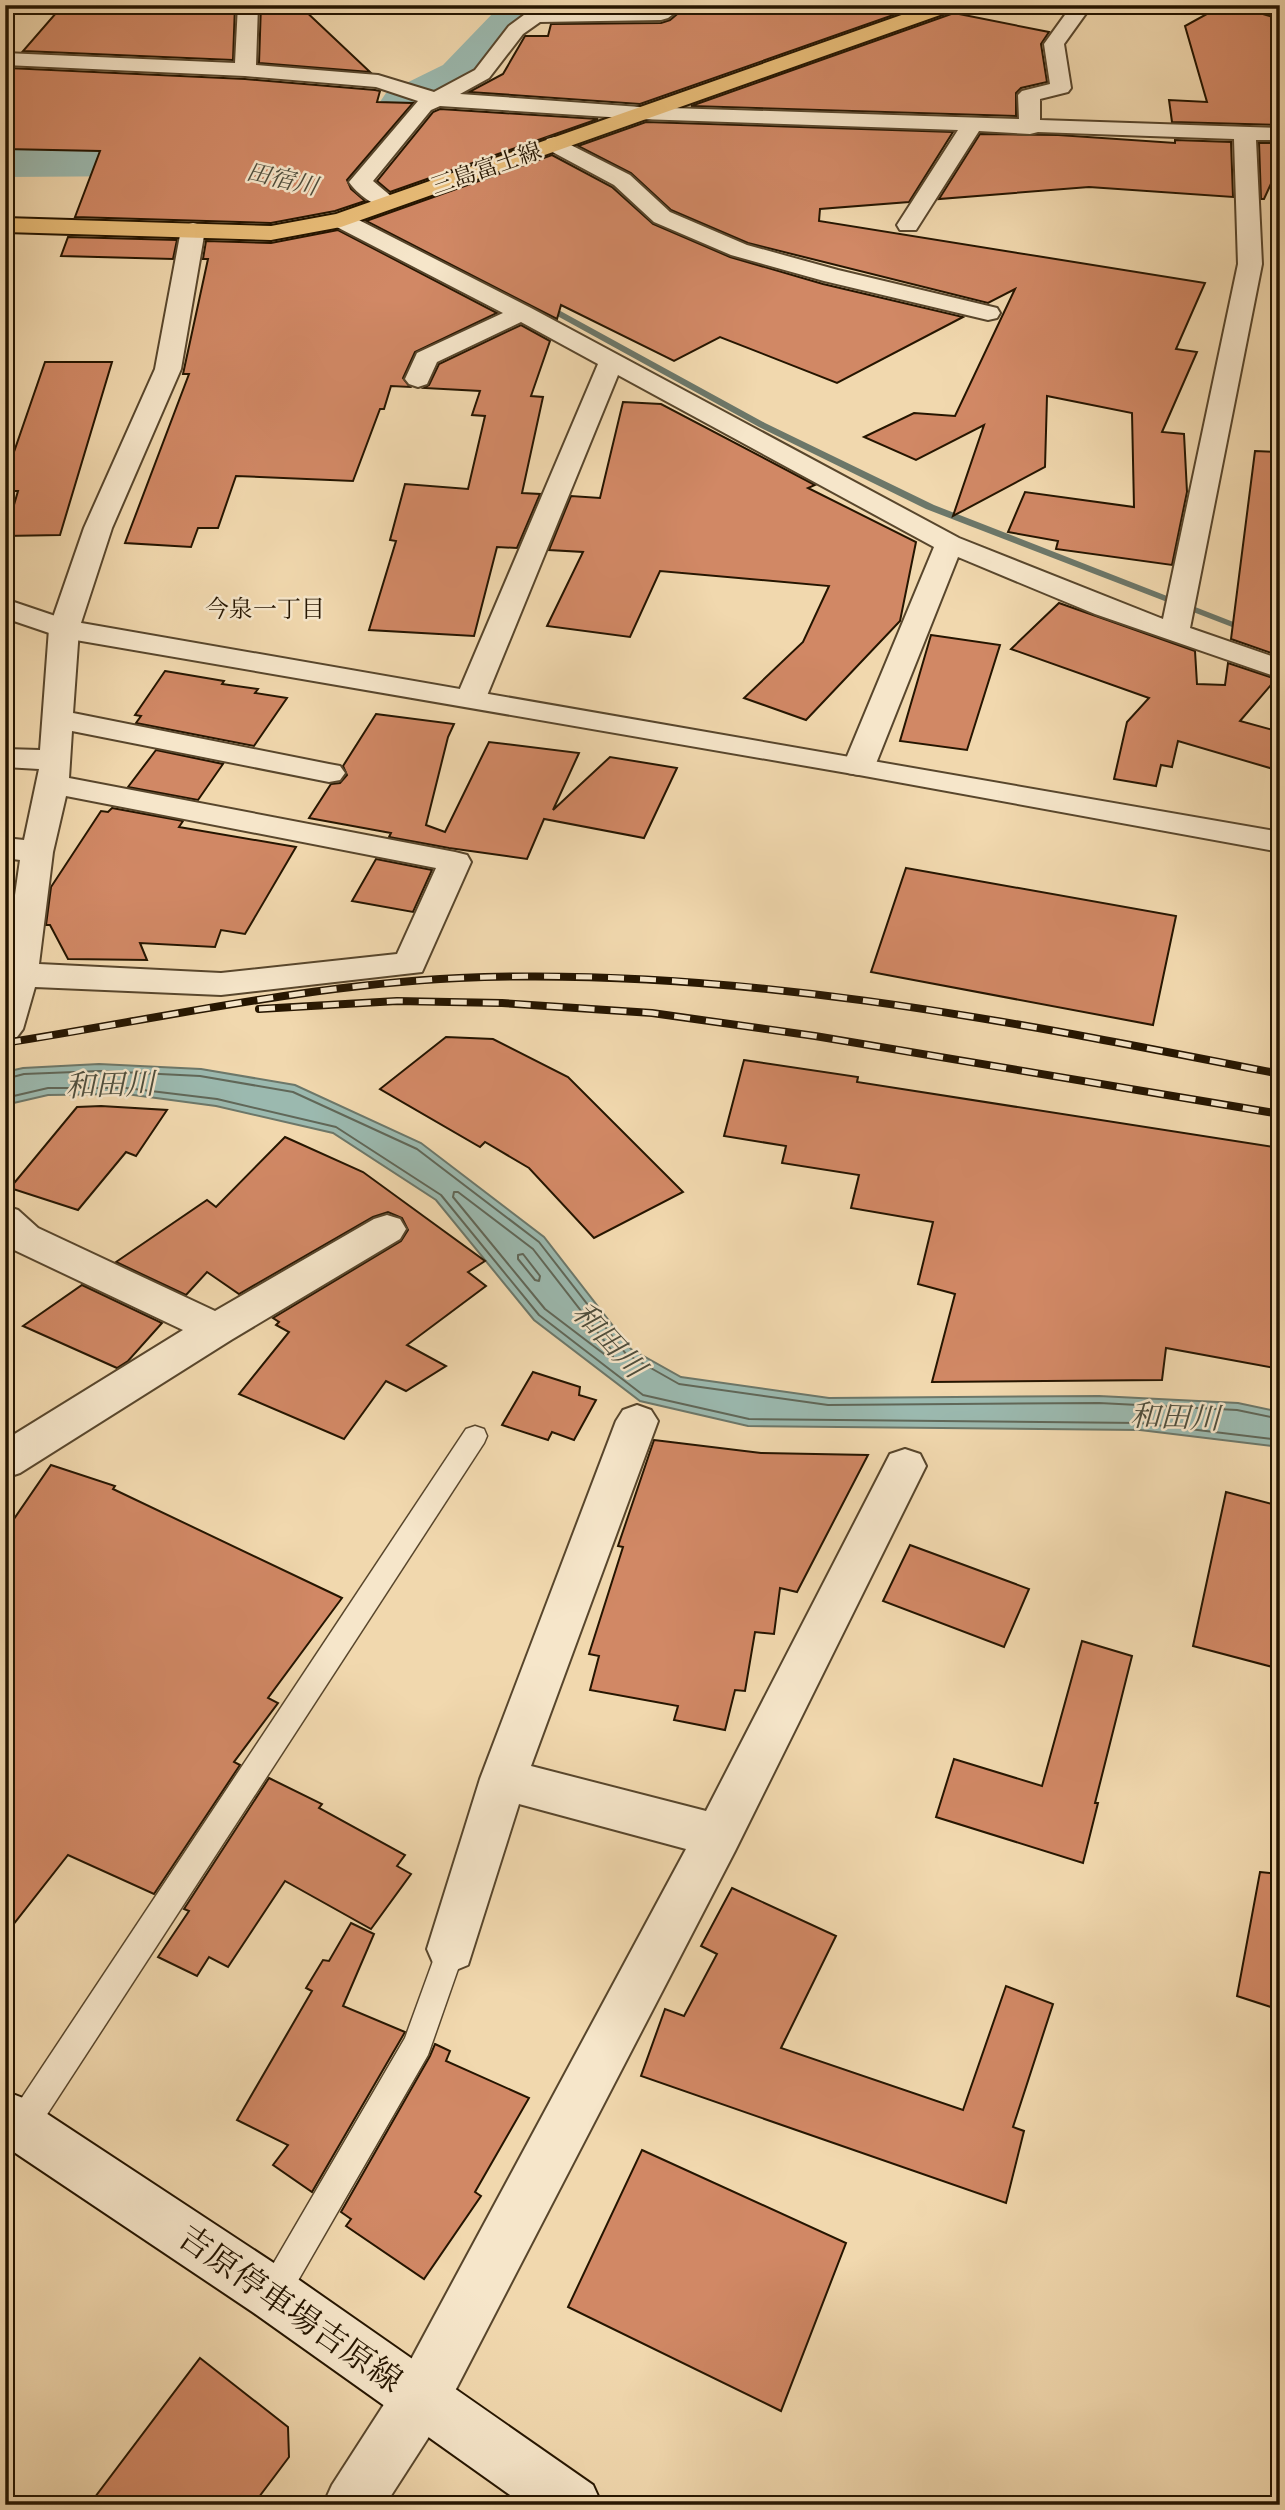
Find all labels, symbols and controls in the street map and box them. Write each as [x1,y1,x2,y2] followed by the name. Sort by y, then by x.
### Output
[427,135,545,201] street label: 三島富士線
[244,155,324,202] water label: 田宿川
[205,593,325,624] district label: 今泉一丁目
[64,1063,159,1106] water label: 和田川
[564,1293,656,1388] water label: 和田川
[1129,1395,1224,1438] water label: 和田川
[170,2215,411,2402] street label: 吉原停車場吉原線

